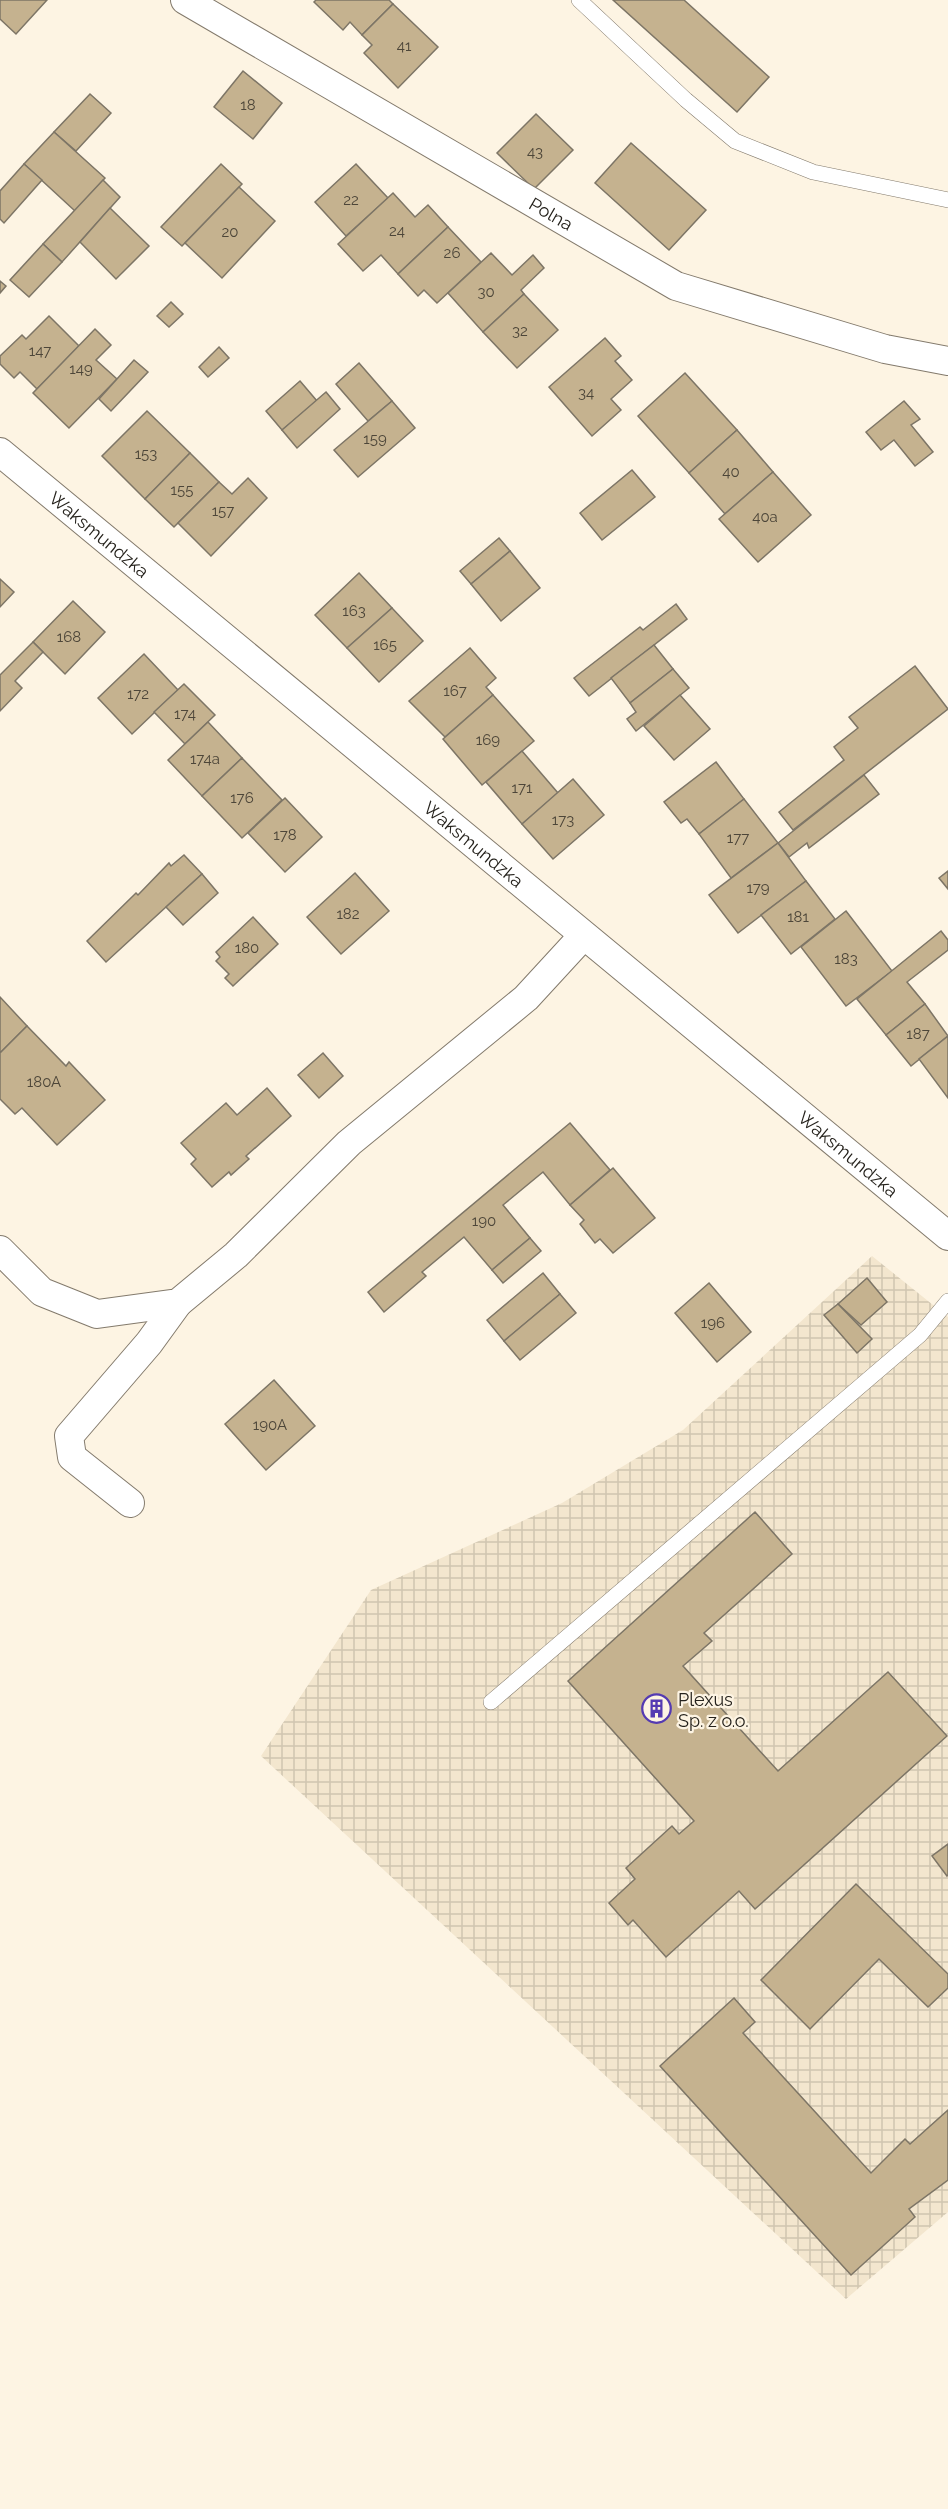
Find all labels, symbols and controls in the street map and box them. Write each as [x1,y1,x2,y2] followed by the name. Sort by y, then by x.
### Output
[397,37,412,55] house number: 41
[240,96,256,114] house number: 18
[527,143,543,161] house number: 43
[343,191,359,209] house number: 22
[526,193,577,234] street label: Polna
[389,222,405,240] house number: 24
[222,223,239,241] house number: 20
[444,244,460,262] house number: 26
[477,283,495,301] house number: 30
[512,322,528,340] house number: 32
[29,342,51,360] house number: 147
[69,360,93,378] house number: 149
[578,384,594,402] house number: 34
[363,430,387,448] house number: 159
[135,445,157,463] house number: 153
[722,463,740,481] house number: 40
[171,481,193,499] house number: 155
[45,487,154,582] street label: Waksmundzka
[212,502,234,520] house number: 157
[752,508,778,526] house number: 40a
[342,602,366,620] house number: 163
[57,628,81,646] house number: 168
[373,636,397,654] house number: 165
[443,682,467,700] house number: 167
[127,685,149,703] house number: 172
[174,705,196,723] house number: 174
[476,731,500,749] house number: 169
[190,750,220,768] house number: 174a
[512,779,533,797] house number: 171
[230,789,254,807] house number: 176
[420,797,528,891] street label: Waksmundzka
[552,811,574,829] house number: 173
[273,826,297,844] house number: 178
[727,829,749,847] house number: 177
[746,879,770,897] house number: 179
[336,905,360,923] house number: 182
[787,908,809,926] house number: 181
[235,939,259,957] house number: 180
[834,950,858,968] house number: 183
[906,1025,930,1043] house number: 187
[27,1073,61,1091] house number: 180A
[794,1106,903,1201] street label: Waksmundzka
[472,1212,496,1230] house number: 190
[701,1314,725,1332] house number: 196
[253,1416,287,1434] house number: 190A
[678,1689,749,1731] place label: Plexus Sp. z o.o.
[641,1693,673,1725] building icon: Plexus Sp. z o.o.

